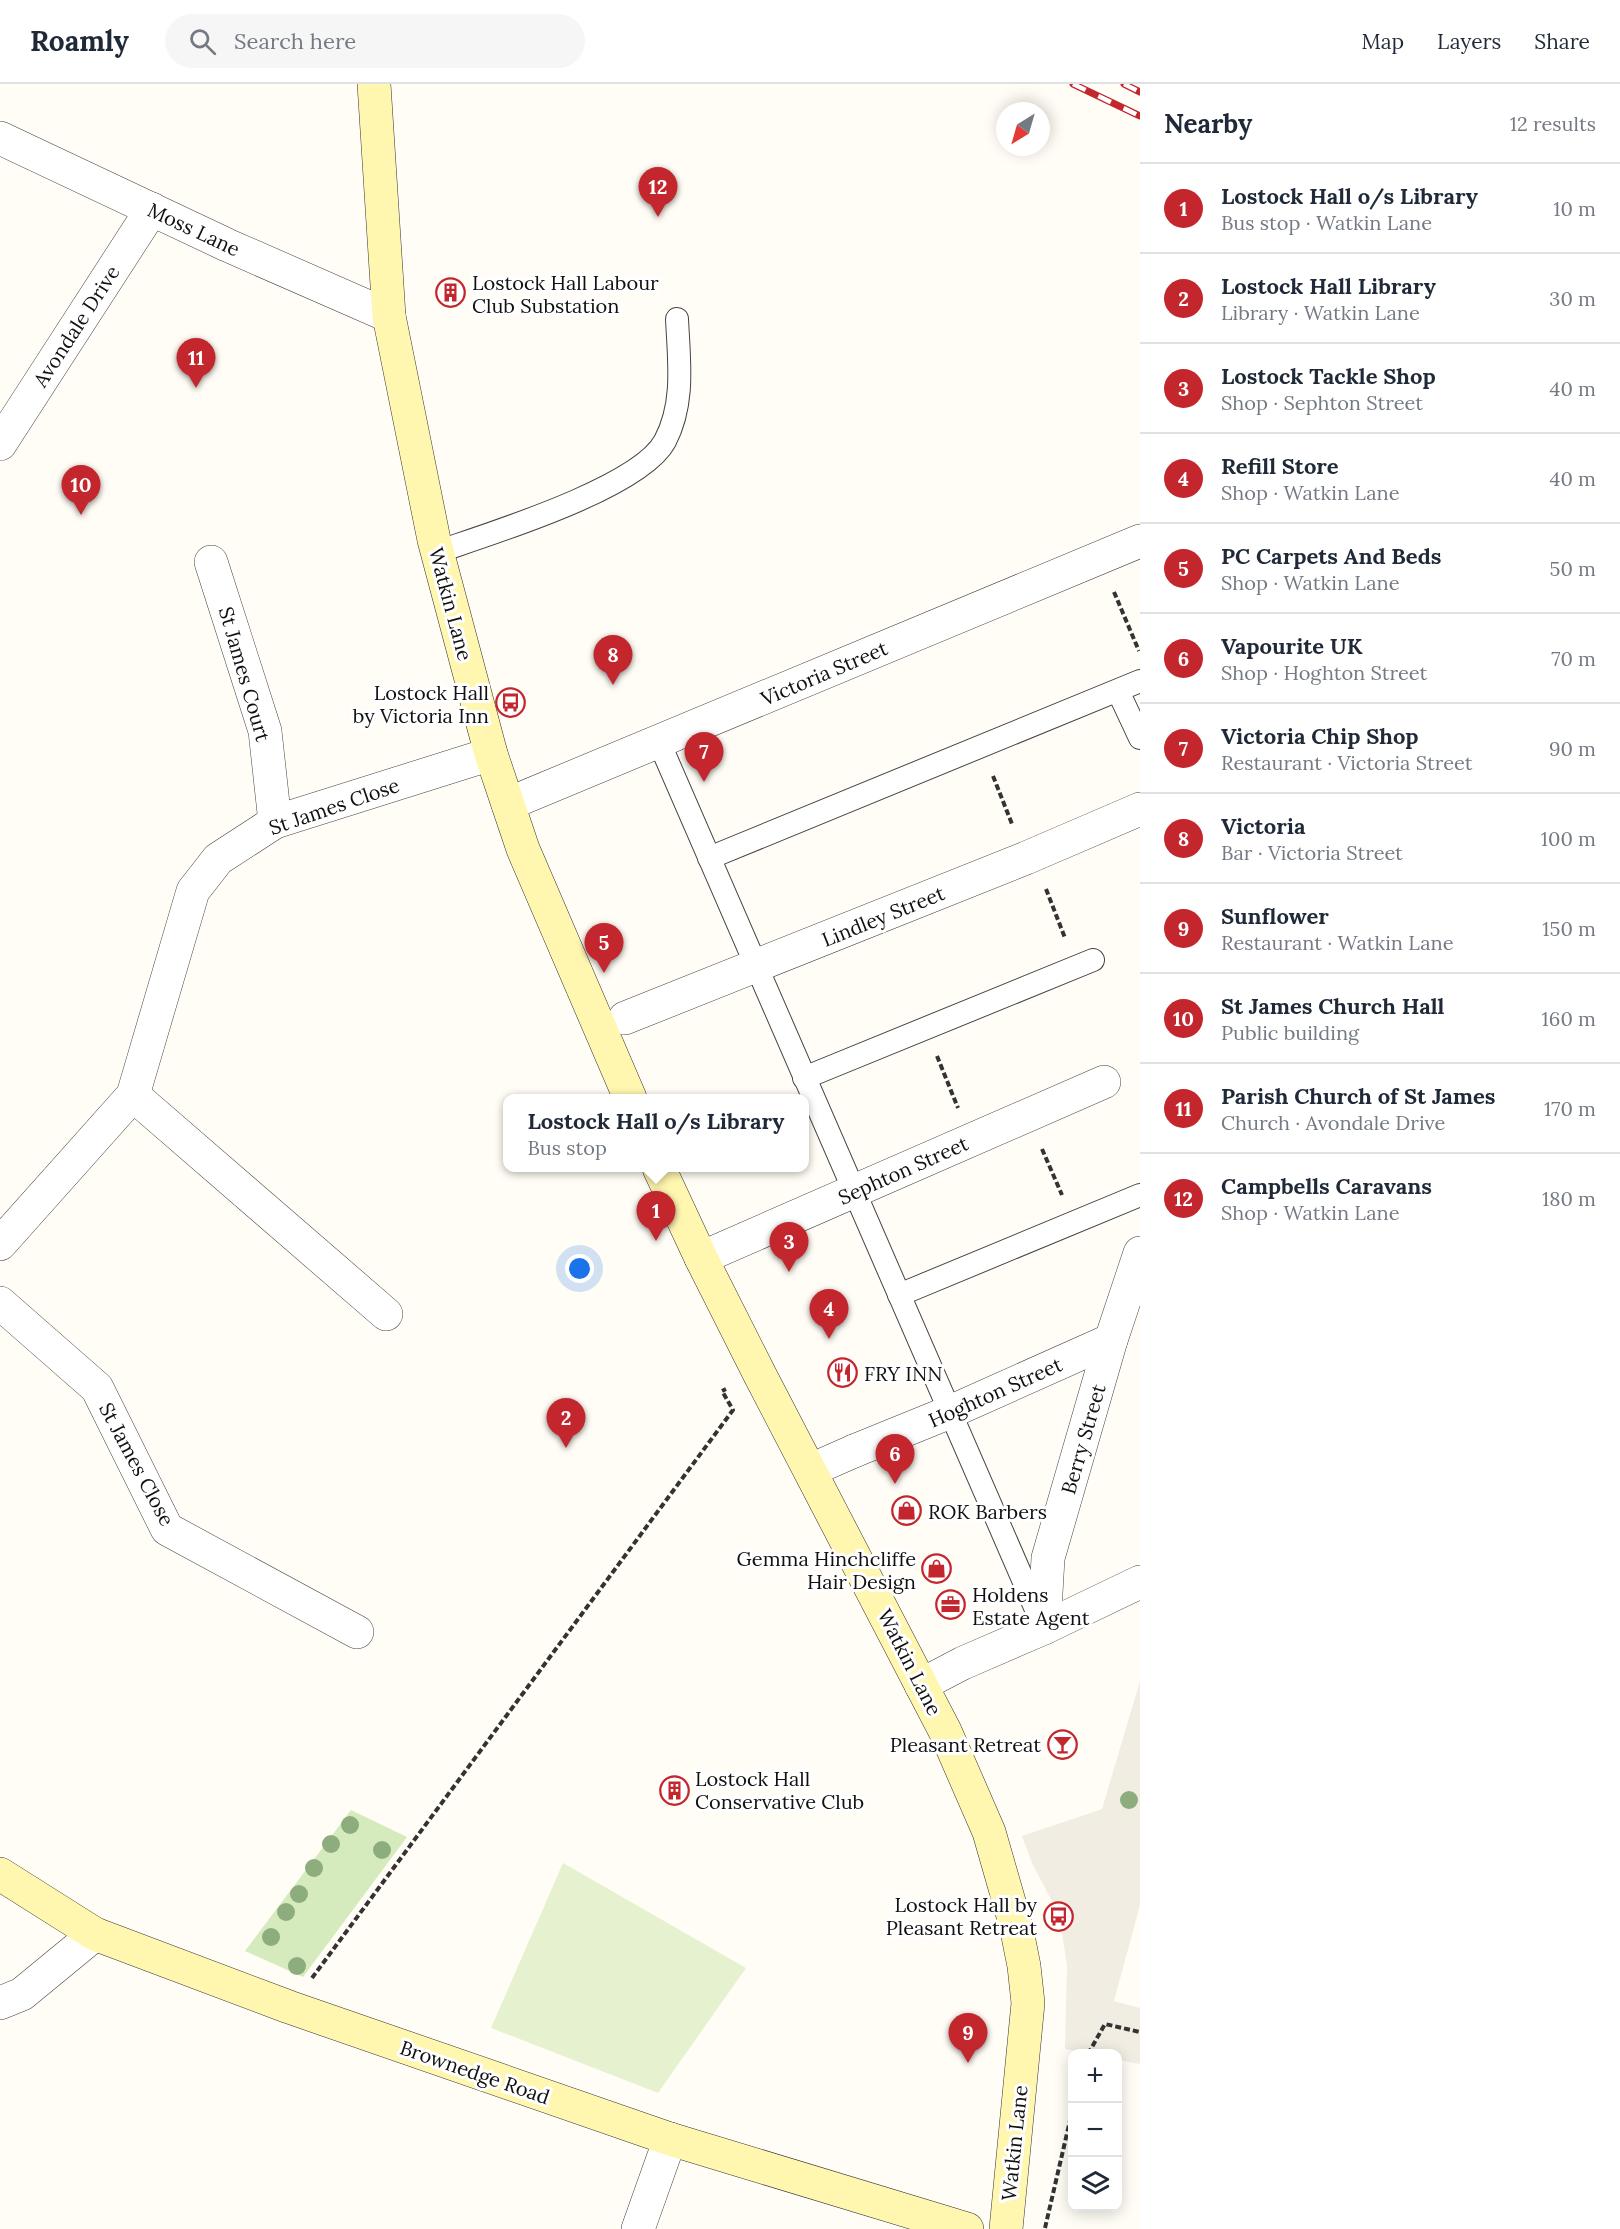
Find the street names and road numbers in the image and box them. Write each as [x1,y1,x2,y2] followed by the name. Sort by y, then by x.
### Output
[144,197,244,261] street label: Moss Lane
[27,260,125,392] street label: Avondale Drive
[424,545,478,663] street label: Watkin Lane
[214,604,276,745] street label: St James Court
[756,635,891,711] street label: Victoria Street
[266,772,403,840] street label: St James Close
[818,880,948,952] street label: Lindley Street
[834,1130,972,1210] street label: Sephton Street
[924,1351,1066,1433] street label: Hoghton Street
[1055,1381,1111,1497] street label: Berry Street
[94,1398,180,1530] street label: St James Close
[873,1605,948,1720] street label: Watkin Lane
[397,2035,553,2109] street label: Brownedge Road
[996,2084,1033,2202] street label: Watkin Lane

